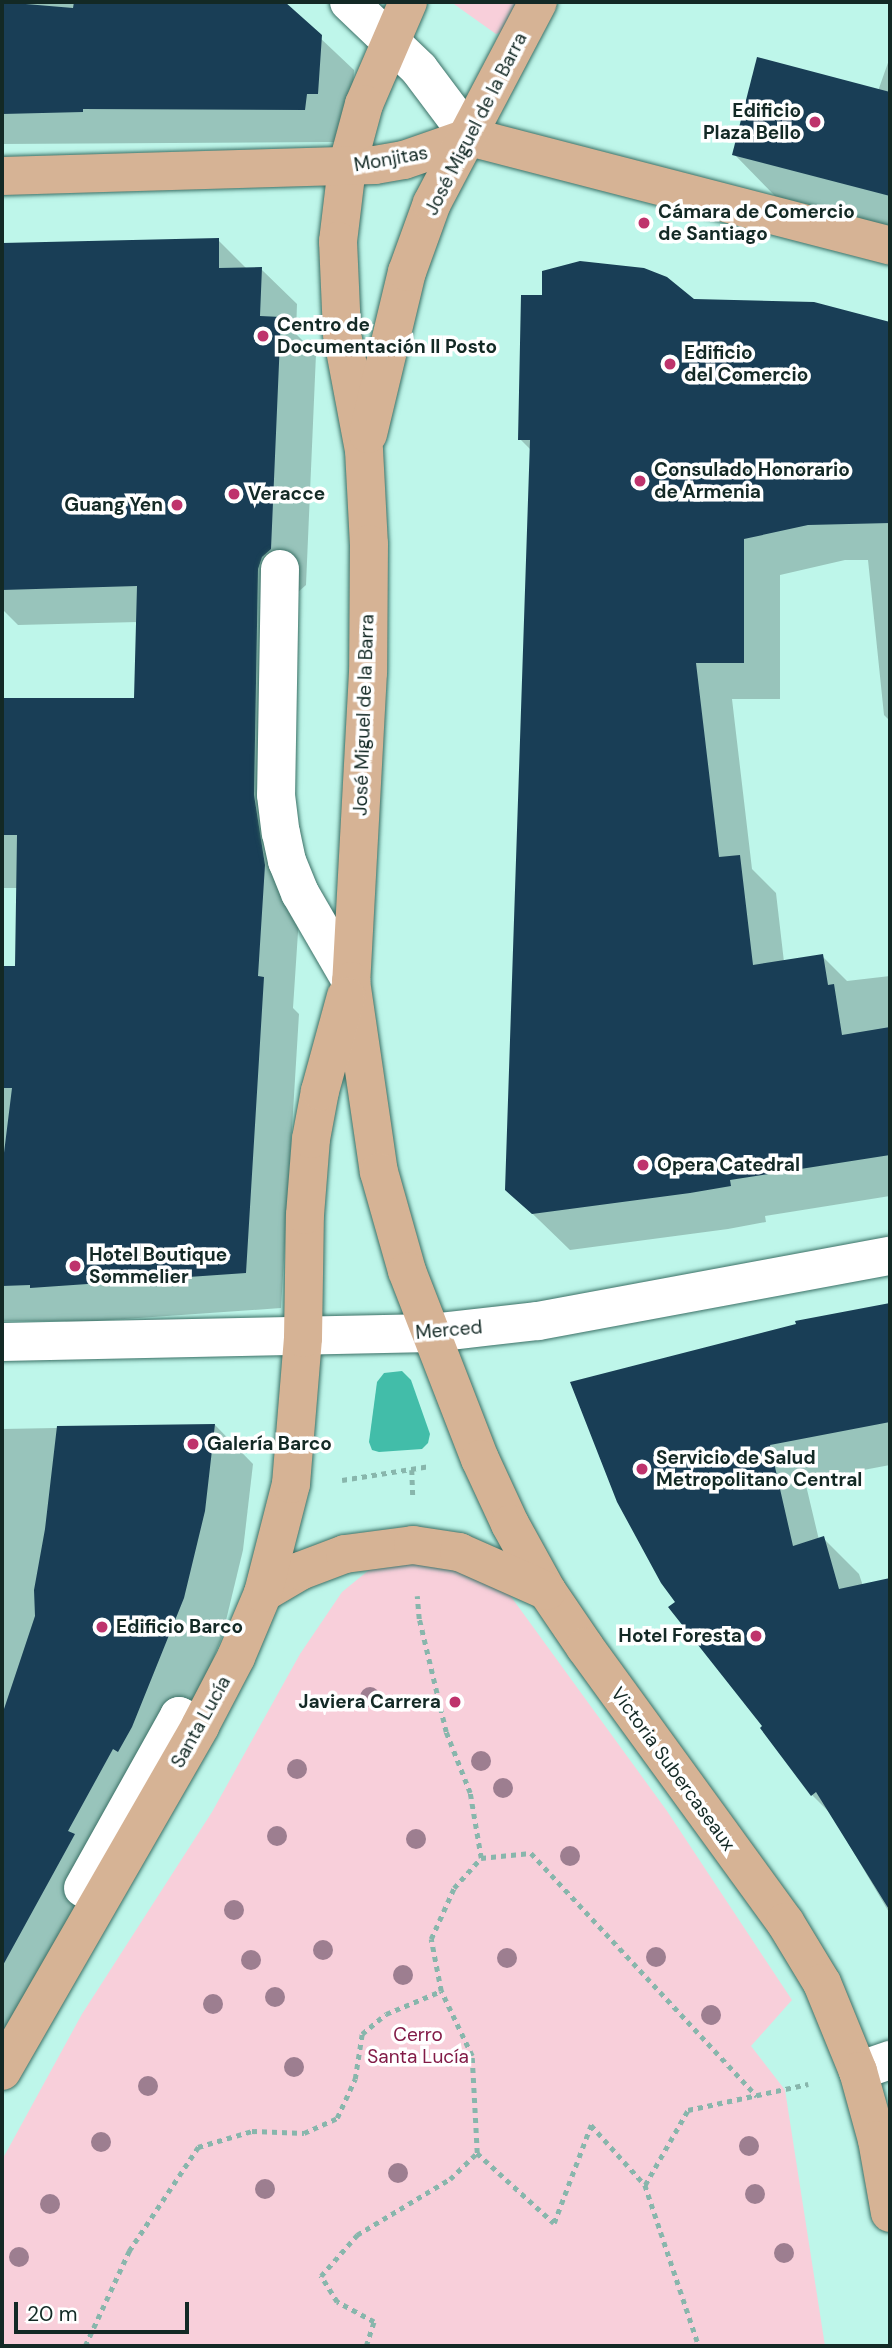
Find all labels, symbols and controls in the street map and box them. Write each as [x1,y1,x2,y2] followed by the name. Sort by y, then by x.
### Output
[420,29,532,219] street label: José Miguel de la Barra
[703,100,801,144] place label: Edificio Plaza Bello
[807,114,823,130] marker: Edificio Plaza Bello
[352,141,430,177] street label: Monjitas
[658,201,855,245] place label: Cámara de Comercio de Santiago
[636,215,652,231] marker: Cámara de Comercio de Santiago
[277,314,497,358] place label: Centro de Documentación Il Posto
[255,328,271,344] marker: Centro de Documentación Il Posto
[684,342,808,386] place label: Edificio del Comercio
[662,356,678,372] marker: Edificio del Comercio
[654,459,850,503] place label: Consulado Honorario de Armenia
[632,473,648,489] marker: Consulado Honorario de Armenia
[248,483,325,505] place label: Veracce
[226,486,242,502] marker: Veracce
[64,494,163,516] place label: Guang Yen
[169,497,185,513] marker: Guang Yen
[349,614,379,816] street label: José Miguel de la Barra
[657,1154,800,1176] place label: Opera Catedral
[635,1157,651,1173] marker: Opera Catedral
[89,1244,227,1288] place label: Hotel Boutique Sommelier
[67,1258,83,1274] marker: Hotel Boutique Sommelier
[415,1316,483,1344] street label: Merced
[207,1433,332,1455] place label: Galería Barco
[185,1436,201,1452] marker: Galería Barco
[656,1447,862,1491] place label: Servicio de Salud Metropolitano Central
[634,1461,650,1477] marker: Servicio de Salud Metropolitano Central
[116,1616,243,1638] place label: Edificio Barco
[94,1619,110,1635] marker: Edificio Barco
[618,1625,742,1647] place label: Hotel Foresta
[748,1628,764,1644] marker: Hotel Foresta
[166,1672,236,1772] street label: Santa Lucía
[606,1683,740,1855] street label: Victoria Subercaseaux
[298,1691,441,1713] place label: Javiera Carrera
[447,1694,463,1710] marker: Javiera Carrera
[367,2024,469,2068] park label: Cerro Santa Lucía
[18,2288,192,2332] scale bar
[27,2300,78,2328] text: 20 m

